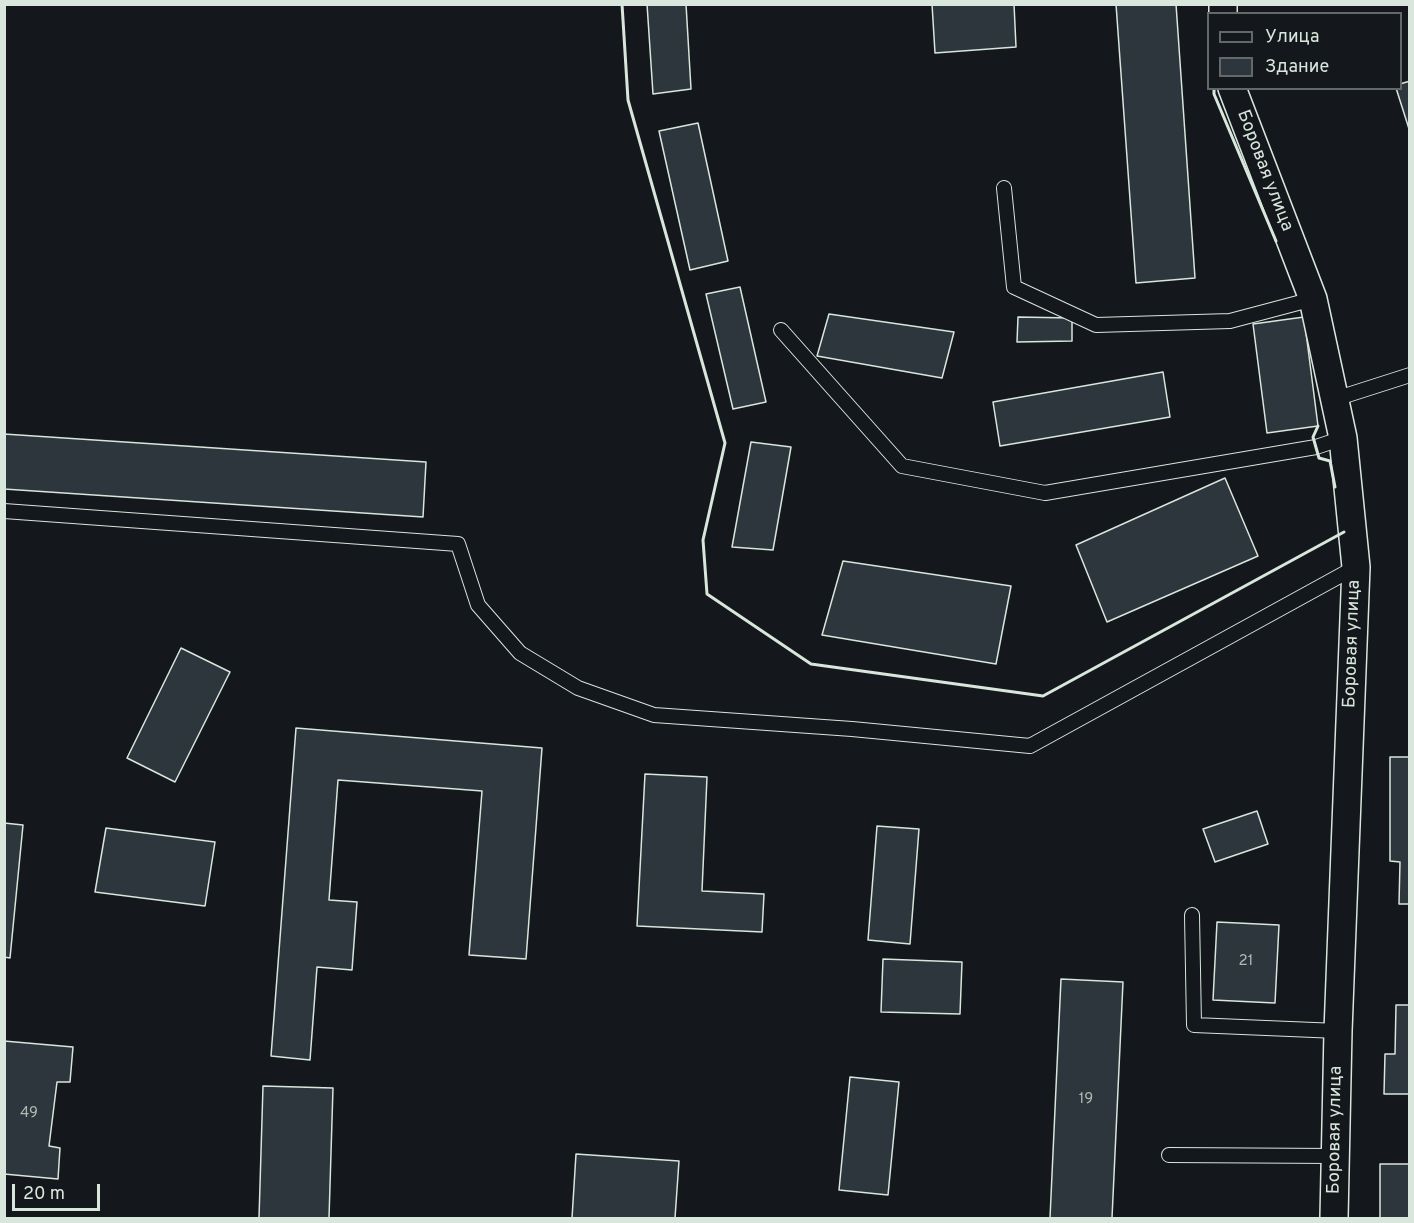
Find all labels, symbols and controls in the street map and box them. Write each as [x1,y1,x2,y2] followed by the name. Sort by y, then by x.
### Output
[1207,12,1402,90] legend
[1265,26,1319,49] text: Улица
[1265,56,1329,79] text: Здание
[1231,107,1297,235] street label: Боровая улица
[1340,579,1366,709] street label: Боровая улица
[1239,953,1253,971] house number: 21
[1324,1066,1348,1194] street label: Боровая улица
[1079,1091,1093,1109] house number: 19
[20,1105,38,1123] house number: 49
[15,1172,104,1210] scale bar
[23,1183,65,1206] text: 20 m

